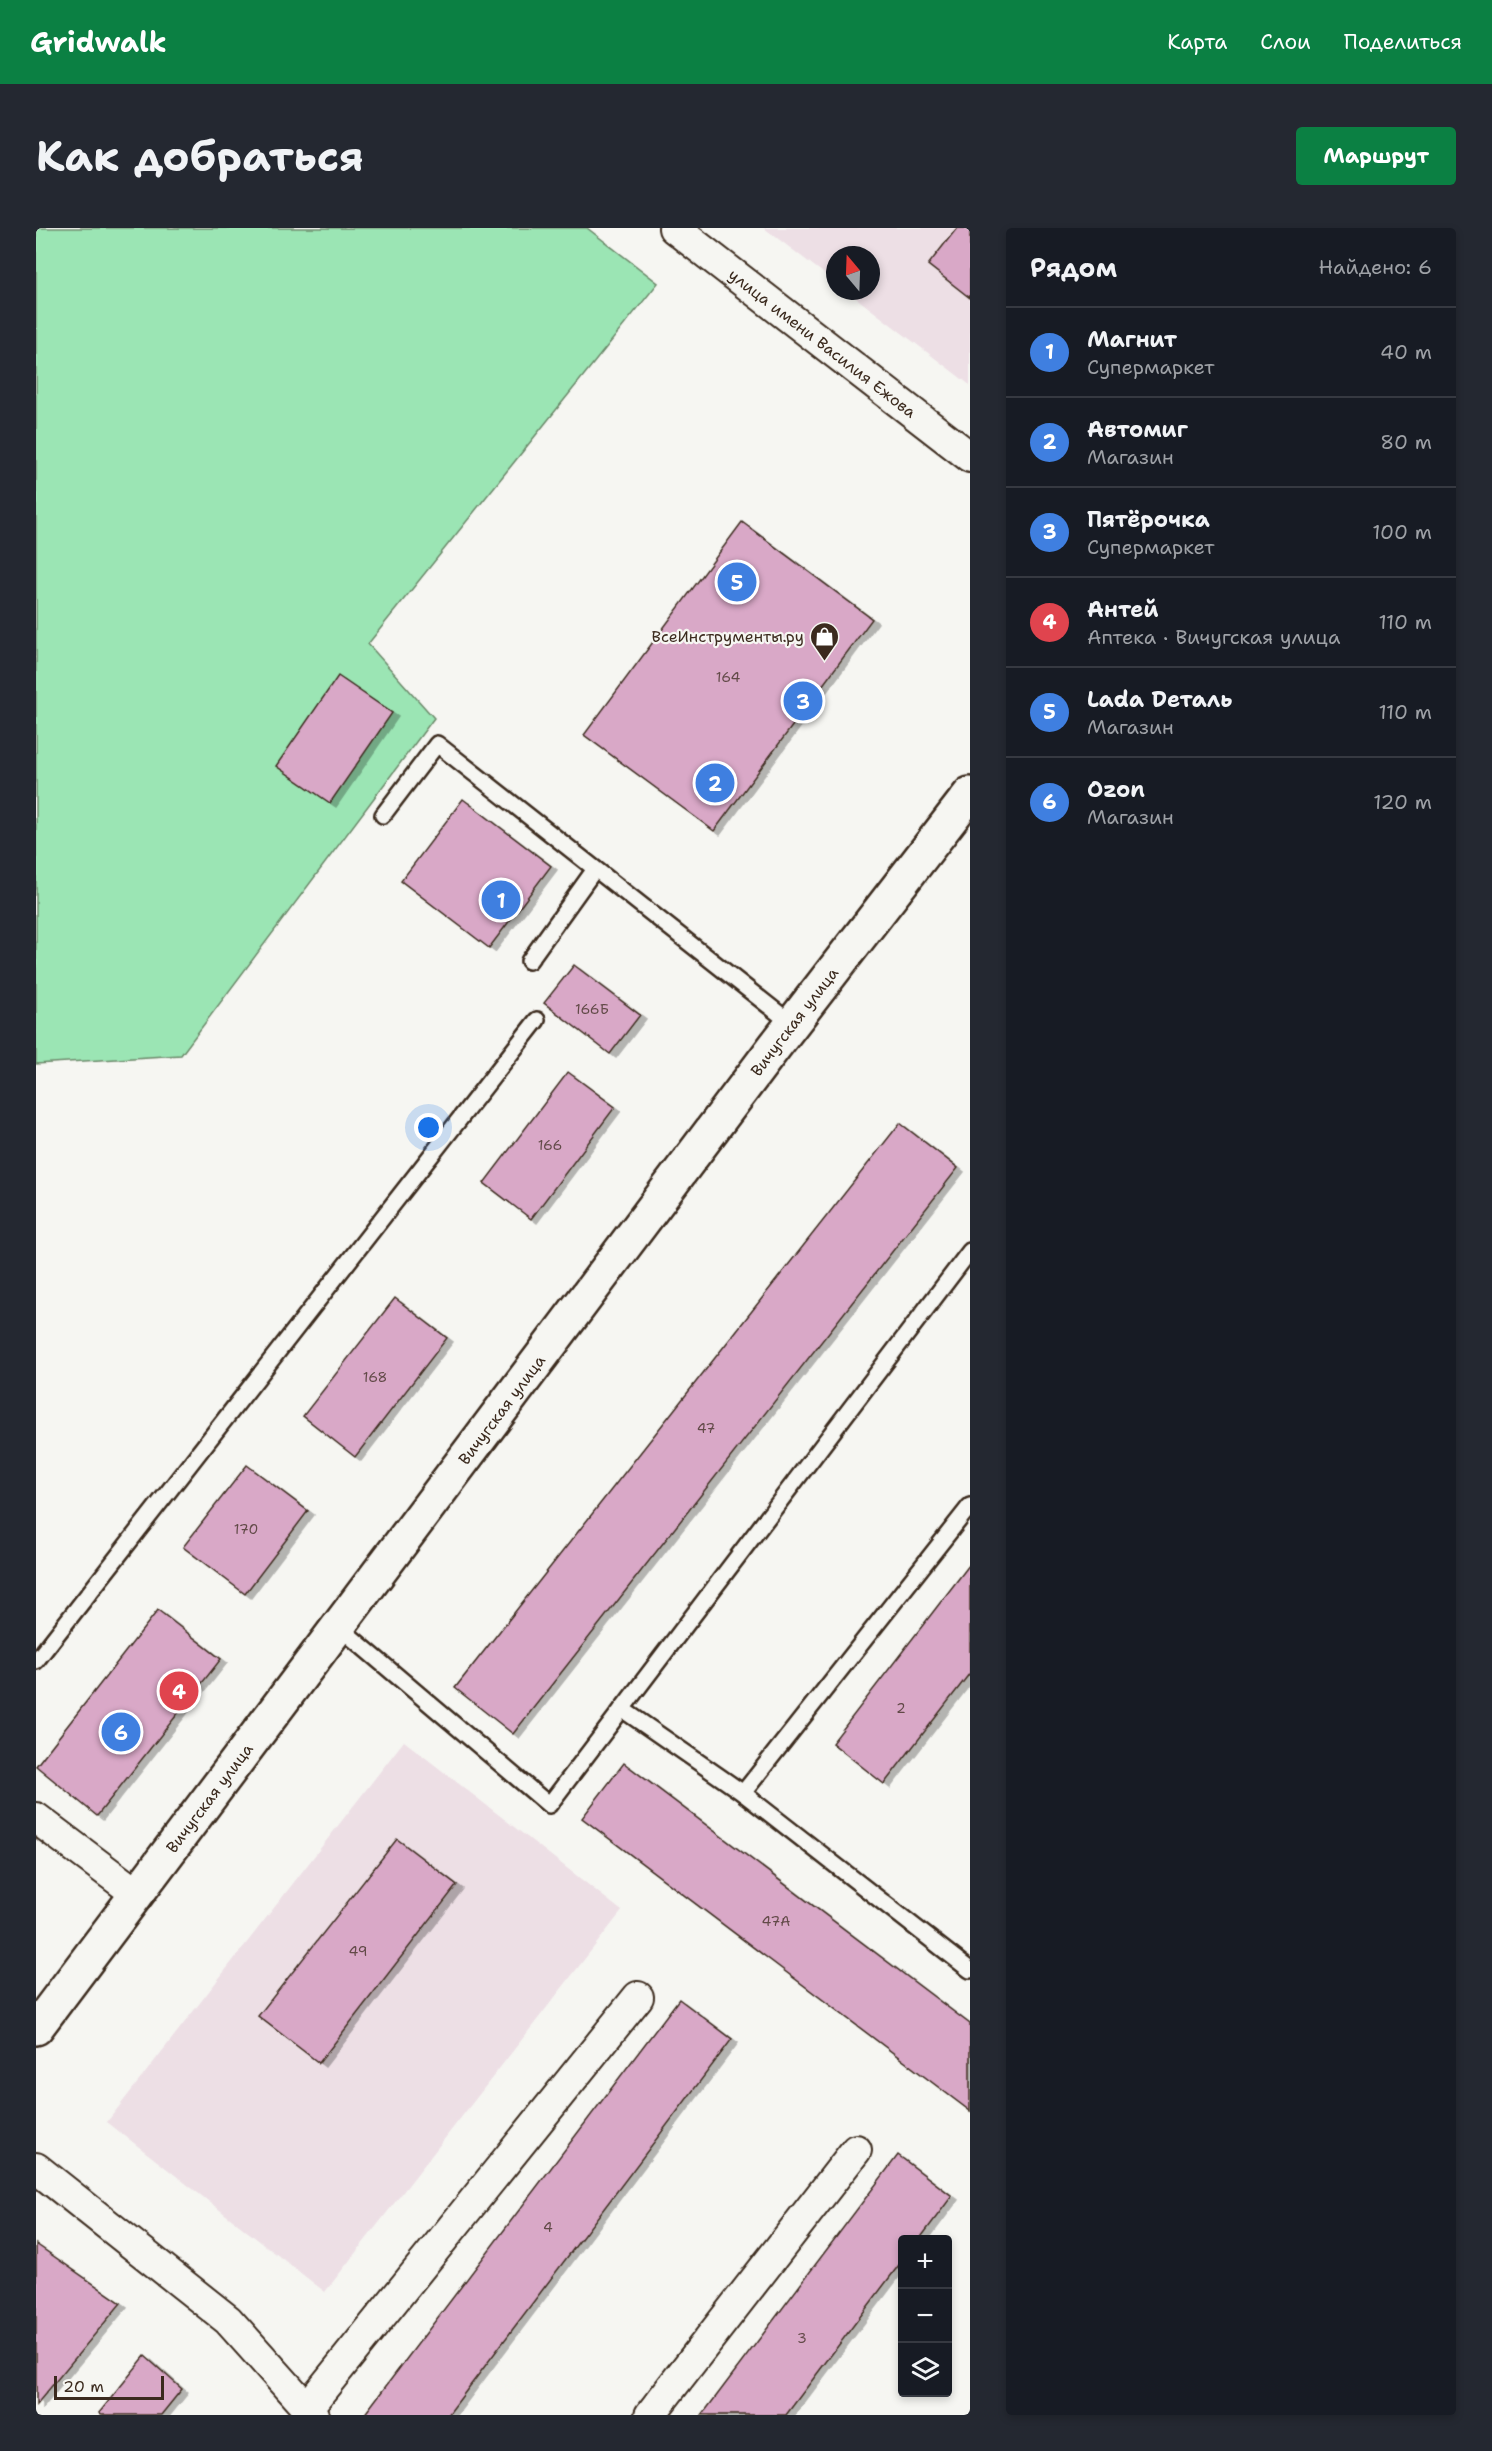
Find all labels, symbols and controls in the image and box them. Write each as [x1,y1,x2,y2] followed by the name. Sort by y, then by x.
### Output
[30,23,167,61] text: Gridwalk
[1167,28,1227,56] text: Карта
[1260,28,1311,56] text: Слои
[1344,28,1462,56] text: Поделиться
[1296,127,1456,185] button: Маршрут
[36,128,364,184] text: Как добраться
[826,246,880,300] north arrow
[1030,250,1117,285] text: Рядом
[1319,254,1432,280] text: Найдено: 6
[725,264,921,422] street label: улица имени Василия Ежова
[1087,325,1177,354] text: Магнит
[1045,339,1054,365] text: 1
[1380,339,1432,365] text: 40 m
[1087,354,1214,380] text: Супермаркет
[1087,415,1188,444] text: Автомиг
[1043,429,1057,455] text: 2
[1380,429,1432,455] text: 80 m
[1087,444,1174,470] text: Магазин
[1087,505,1210,534] text: Пятёрочка
[1043,519,1057,545] text: 3
[1372,519,1432,545] text: 100 m
[1087,534,1214,560] text: Супермаркет
[718,560,756,604] pin: 5
[1087,595,1159,624] text: Антей
[1043,609,1057,635] text: 4
[1378,609,1432,635] text: 110 m
[809,620,841,662] shop icon: ВсеИнструменты.ру
[1087,624,1340,650] text: Аптека · Вичугская улица
[652,626,804,647] place label: ВсеИнструменты.ру
[716,668,740,686] house number: 164
[784,678,822,724] pin: 3
[1087,685,1232,714] text: Lada Dеталь
[1043,699,1056,725] text: 5
[1378,699,1432,725] text: 110 m
[1087,714,1174,740] text: Магазин
[696,760,734,806] pin: 2
[1087,775,1145,804] text: Ozon
[1043,789,1057,815] text: 6
[1373,789,1432,815] text: 120 m
[1087,804,1174,830] text: Магазин
[482,878,520,922] pin: 1
[746,963,843,1080] street label: Вичугская улица
[575,1000,609,1018] house number: 166Б
[414,1113,443,1142] your location
[538,1136,562,1154] house number: 166
[453,1350,550,1469] street label: Вичугская улица
[363,1368,387,1386] house number: 168
[697,1419,715,1437] house number: 47
[234,1520,258,1538] house number: 170
[160,1668,198,1714] pin: 4
[896,1699,906,1717] house number: 2
[102,1710,140,1754] pin: 6
[161,1739,257,1857] street label: Вичугская улица
[762,1912,790,1930] house number: 47А
[349,1942,368,1960] house number: 49
[543,2218,553,2236] house number: 4
[898,2235,952,2397] map controls
[898,2235,952,2289] button: +
[898,2289,952,2343] button: −
[797,2329,807,2347] house number: 3
[898,2343,952,2397] button: layers
[54,2373,164,2400] scale bar
[63,2376,104,2397] text: 20 m

